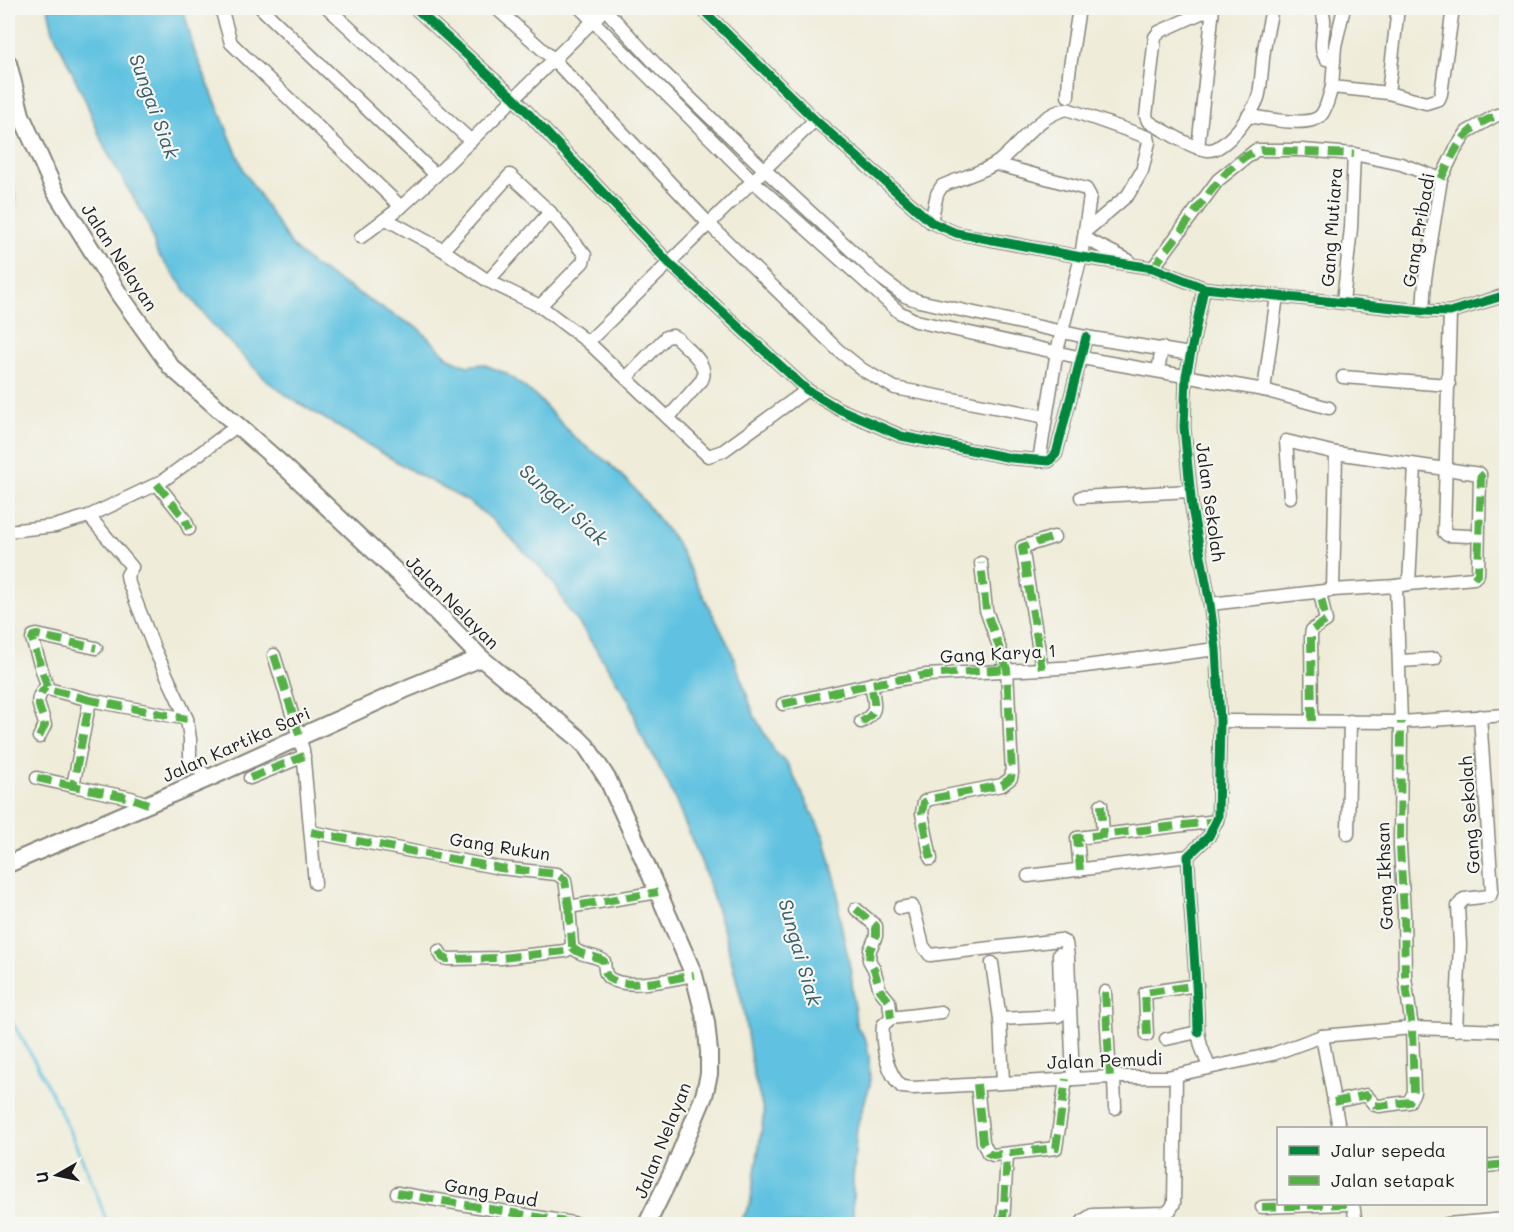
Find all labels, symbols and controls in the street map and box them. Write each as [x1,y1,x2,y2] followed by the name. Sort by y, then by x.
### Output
[124,50,186,163] water label: Sungai Siak
[1315,166,1347,288] street label: Gang Mutiara
[1396,171,1440,289] street label: Gang Pribadi
[76,199,164,315] street label: Jalan Nelayan
[1191,441,1231,563] street label: Jalan Sekolah
[514,457,614,551] water label: Sungai Siak
[401,550,505,654] street label: Jalan Nelayan
[939,638,1057,668] street label: Gang Karya 1
[158,701,314,787] street label: Jalan Kartika Sari
[1453,755,1485,875] street label: Gang Sekolah
[1370,821,1398,931] street label: Gang Ikhsan
[448,826,552,866] street label: Gang Rukun
[773,895,829,1009] water label: Sungai Siak
[1047,1046,1163,1074] street label: Jalan Pemudi
[628,1078,696,1202] street label: Jalan Nelayan
[1277,1127,1487,1205] legend
[1331,1138,1446,1162] text: Jalur sepeda
[27,1145,87,1205] north arrow
[1331,1168,1454,1192] text: Jalan setapak
[30,1170,53,1185] text: U
[443,1172,539,1212] street label: Gang Paud

